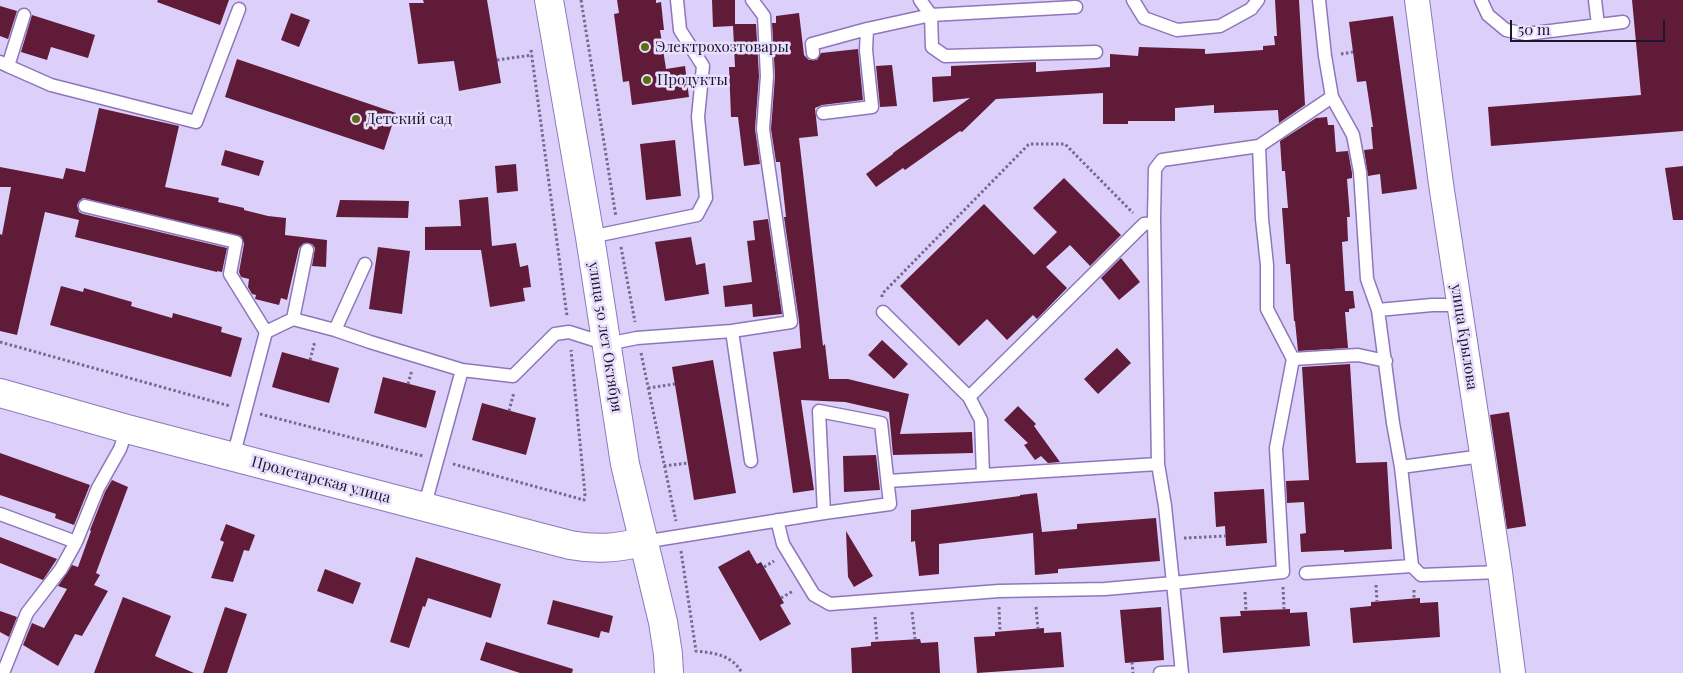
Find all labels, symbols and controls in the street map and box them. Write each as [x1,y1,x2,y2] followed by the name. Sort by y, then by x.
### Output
[1513,10,1668,42] scale bar
[1518,19,1550,39] text: 50 m
[655,38,789,56] place label: Электрохозтовары
[639,41,651,53] marker: Электрохозтовары
[657,71,728,89] place label: Продукты
[641,74,653,86] marker: Продукты
[366,110,452,128] place label: Детский сад
[350,113,362,125] marker: Детский сад
[584,261,626,413] street label: улица 50 лет Октября
[1447,283,1481,391] street label: улица Крылова
[249,453,393,507] street label: Пролетарская улица

